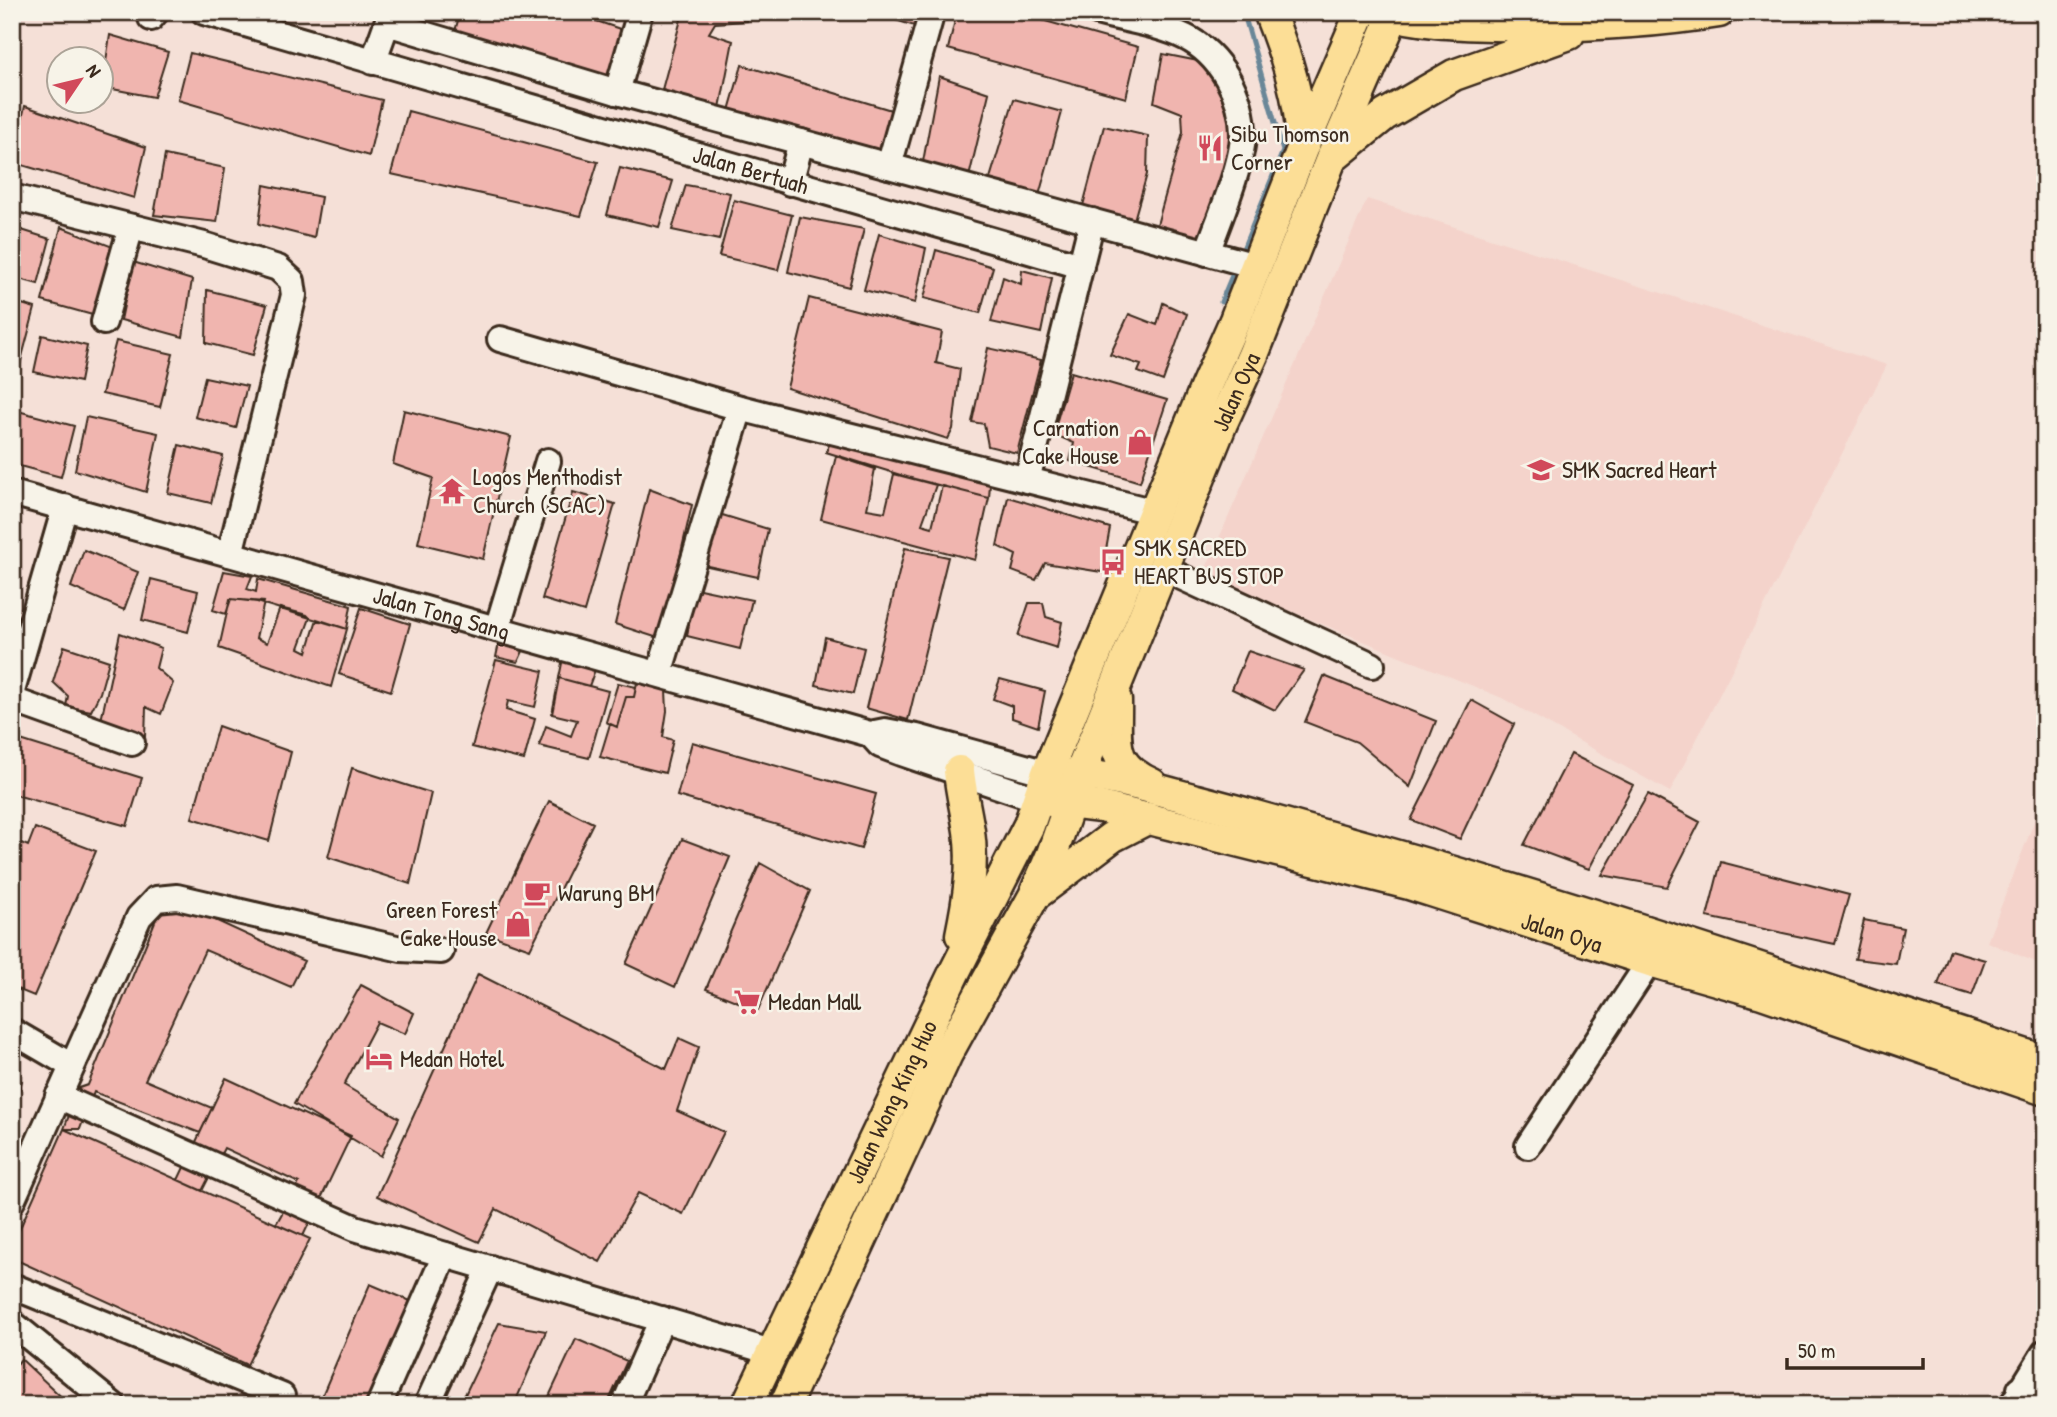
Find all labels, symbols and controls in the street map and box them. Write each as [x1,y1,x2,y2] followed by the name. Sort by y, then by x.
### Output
[46,46,116,116] north arrow
[80,59,107,82] text: N
[1231,117,1349,177] place label: Sibu Thomson Corner
[1195,133,1225,163] restaurant icon: Sibu Thomson Corner
[689,137,812,201] street label: Jalan Bertuah
[1203,347,1267,436] street label: Jalan Oya
[1022,411,1119,471] place label: Carnation Cake House
[1125,427,1155,457] shop icon: Carnation Cake House
[1562,453,1717,485] place label: SMK Sacred Heart
[1526,455,1556,485] school or university icon: SMK Sacred Heart
[473,460,622,520] place label: Logos Menthodist Church (SCAC)
[437,476,467,506] temple icon: Logos Menthodist Church (SCAC)
[1134,531,1284,591] place label: SMK SACRED HEART BUS STOP
[1098,547,1128,577] bus stop icon: SMK SACRED HEART BUS STOP
[370,578,514,647] street label: Jalan Tong Sang
[558,876,655,908] place label: Warung BM
[522,878,552,908] cafe icon: Warung BM
[386,893,498,953] place label: Green Forest Cake House
[1517,904,1606,960] street label: Jalan Oya
[503,909,533,939] shop icon: Green Forest Cake House
[768,985,862,1017] place label: Medan Mall
[732,987,762,1017] supermarket icon: Medan Mall
[838,1014,944,1189] street label: Jalan Wong King Huo
[400,1042,505,1074] place label: Medan Hotel
[364,1044,394,1074] hotel icon: Medan Hotel
[1787,1326,1924,1370] scale bar
[1798,1336,1835,1365] text: 50 m

